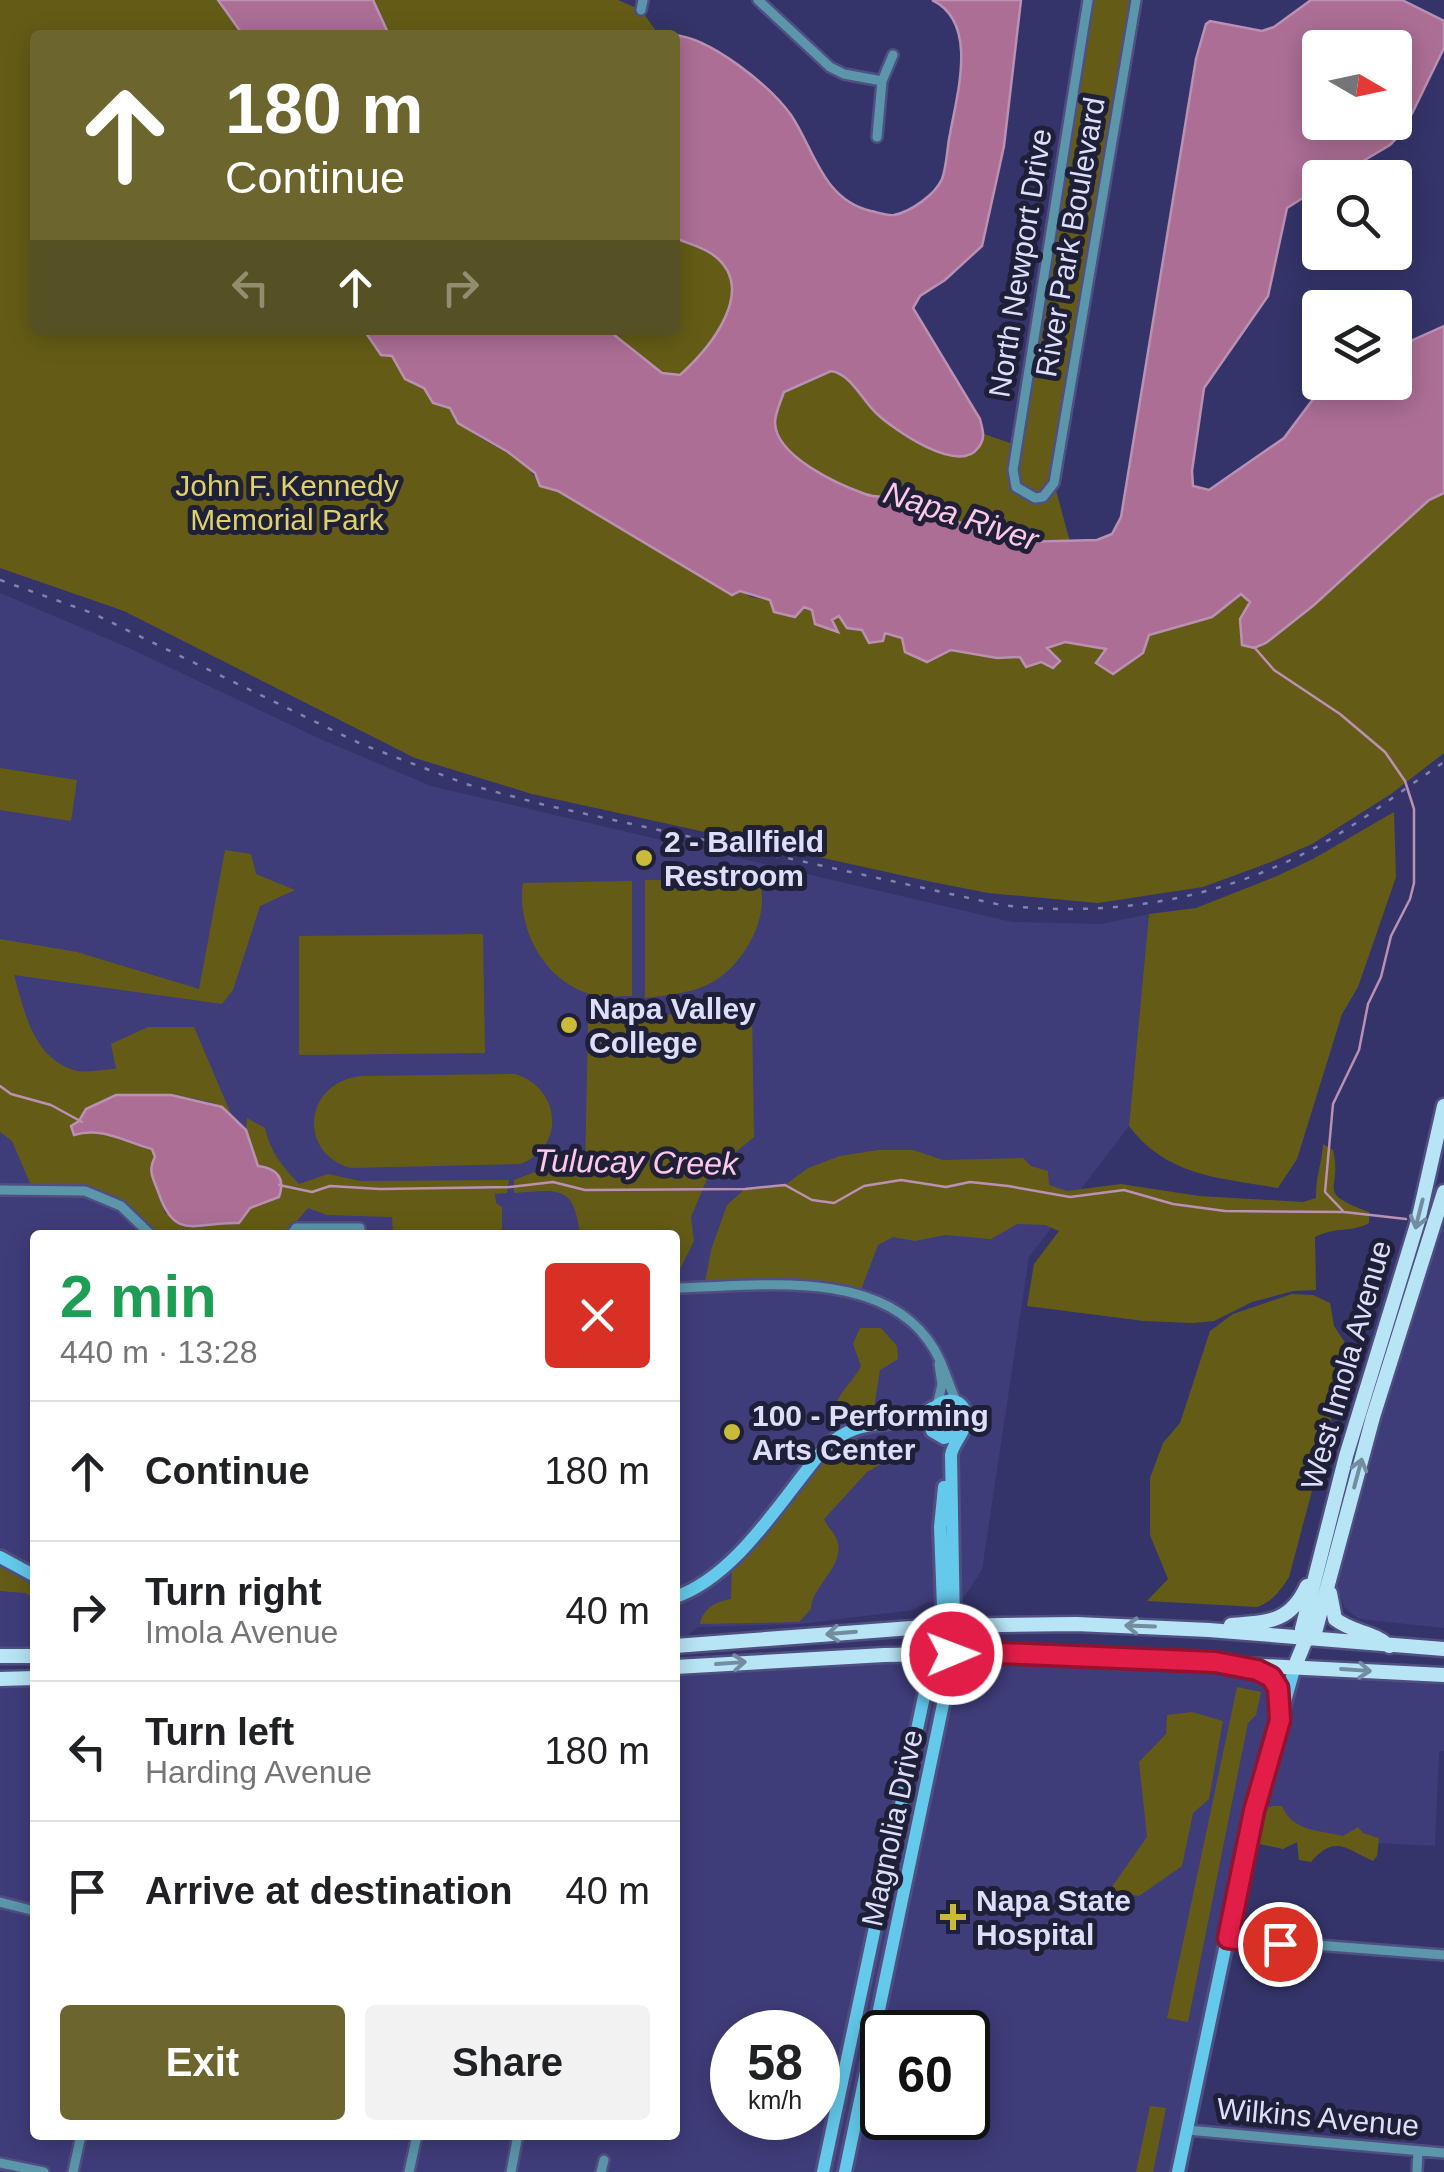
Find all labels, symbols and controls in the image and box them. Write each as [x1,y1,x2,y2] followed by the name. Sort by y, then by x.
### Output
[1302,30,1412,140] north arrow
[1302,30,1412,400] map controls
[60,70,190,200] icon: ahead
[225,70,423,148] text: 180 m
[1029,95,1111,379] street label: River Park Boulevard
[982,126,1058,400] street label: North Newport Drive
[225,152,405,203] text: Continue
[1302,160,1412,270] button: search
[223,260,278,315] icon: left
[328,260,383,315] icon: ahead
[433,260,488,315] icon: right
[1302,290,1412,400] button: layers
[175,469,399,536] park label: John F. Kennedy Memorial Park
[879,474,1044,558] water label: Napa River
[664,825,824,892] place label: 2 - Ballfield Restroom
[633,847,655,869] marker: 2 - Ballfield Restroom
[589,992,756,1059] place label: Napa Valley College
[558,1014,580,1036] marker: Napa Valley College
[534,1142,740,1182] water label: Tulucay Creek
[1409,1198,1427,1230] one-way arrow
[1295,1237,1397,1493] street label: West Imola Avenue
[60,1263,217,1330] text: 2 min
[545,1263,650,1368] button: close
[60,1334,257,1370] text: 440 m · 13:28
[752,1399,989,1466] place label: 100 - Performing Arts Center
[721,1421,743,1443] marker: 100 - Performing Arts Center
[60,1444,115,1499] icon: ahead
[145,1450,310,1492] text: Continue
[544,1450,650,1492] text: 180 m
[1350,1457,1368,1489] one-way arrow
[145,1571,322,1613] text: Turn right
[60,1584,115,1639] icon: right
[566,1590,650,1632] text: 40 m
[900,1602,1004,1706] position arrow
[145,1614,338,1650] text: Imola Avenue
[1124,1616,1156,1635] one-way arrow
[826,1624,858,1643] one-way arrow
[714,1653,746,1672] one-way arrow
[1340,1661,1372,1680] one-way arrow
[145,1711,294,1753] text: Turn left
[60,1724,115,1779] icon: left
[855,1727,929,1929] street label: Magnolia Drive
[544,1730,650,1772] text: 180 m
[145,1754,372,1790] text: Harding Avenue
[60,1864,115,1919] icon: arrive
[145,1870,512,1912] text: Arrive at destination
[566,1870,650,1912] text: 40 m
[976,1884,1131,1951] place label: Napa State Hospital
[1238,1902,1323,1987] pin
[940,1904,966,1930] marker: Napa State Hospital
[1253,1917,1308,1972] icon: arrive
[60,2005,345,2120] button: Exit
[365,2005,650,2120] button: Share
[860,2010,990,2140] speed limit sign: 60
[747,2035,803,2091] text: 58
[748,2086,802,2114] text: km/h
[1216,2092,1420,2142] street label: Wilkins Avenue

